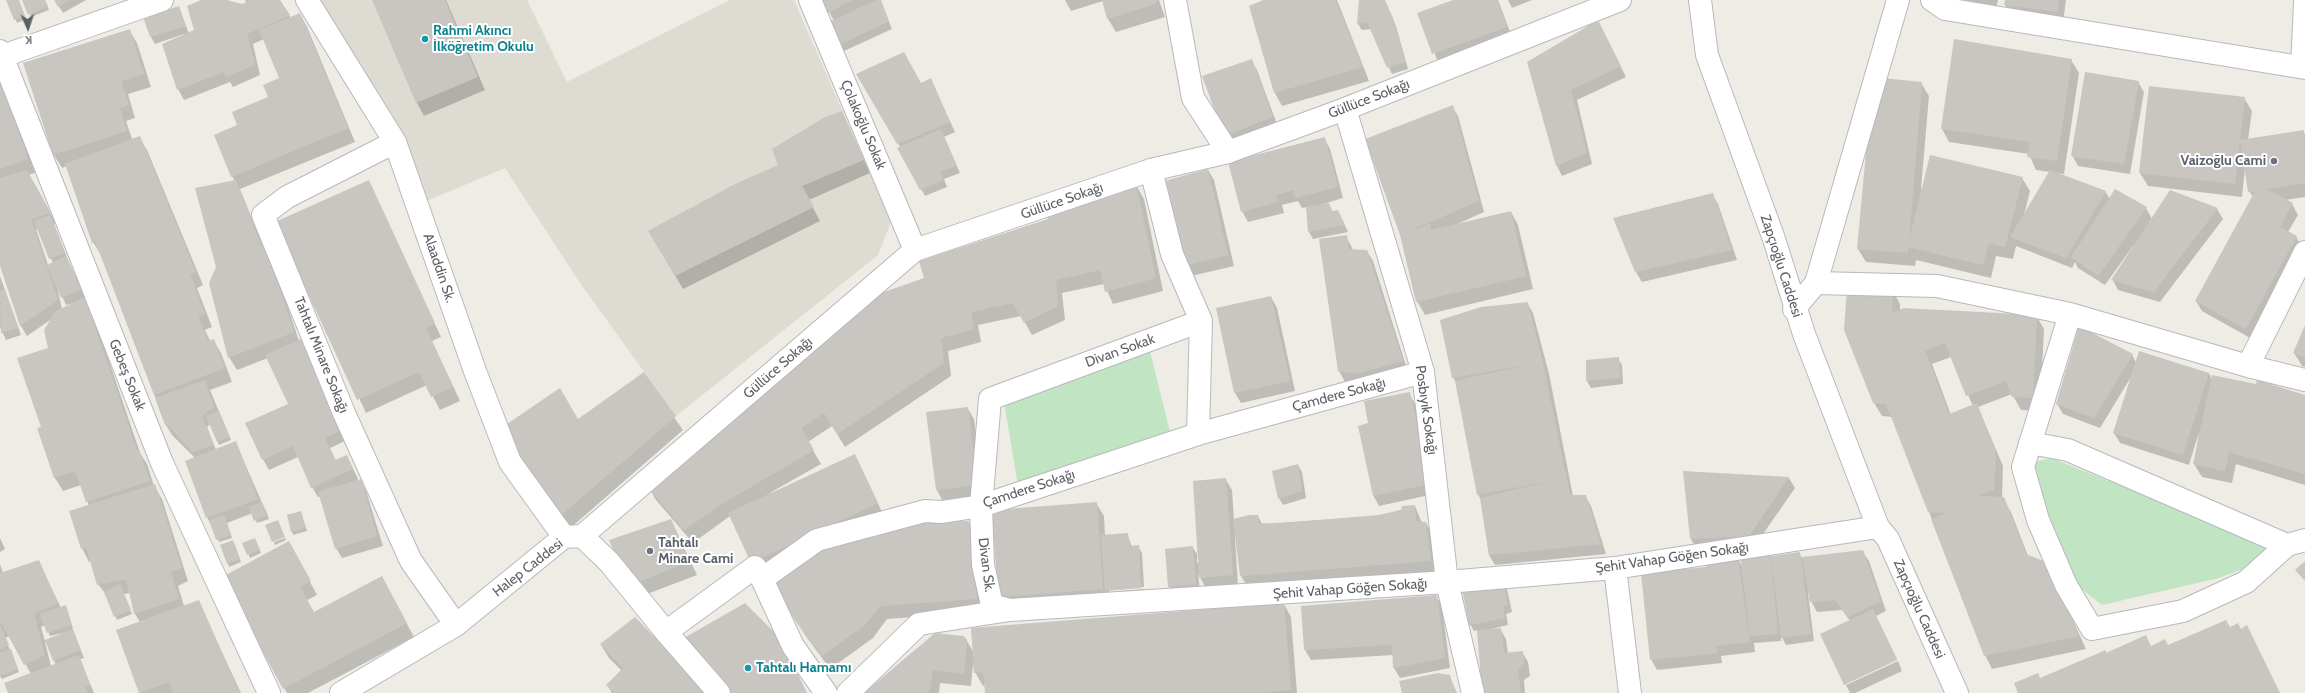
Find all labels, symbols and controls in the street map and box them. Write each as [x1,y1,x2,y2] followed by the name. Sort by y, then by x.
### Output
[8,8,48,48] north arrow
[433,23,534,56] place label: Rahmi Akıncı İlköğretim Okulu
[25,33,32,47] text: K
[420,34,430,44] marker: Rahmi Akıncı İlköğretim Okulu
[1326,76,1412,122] street label: Güllüce Sokağı
[837,78,889,172] street label: Çolakoğlu Sokak
[2181,153,2266,169] place label: Vaizoğlu Cami
[2269,156,2279,166] marker: Vaizoğlu Cami
[1019,179,1105,223] street label: Güllüce Sokağı
[1757,213,1805,319] street label: Zapçıoğlu Caddesi
[419,231,459,305] street label: Alaaddin Sk.
[290,295,352,415] street label: Tahtalı Minare Sokağı
[1083,331,1157,371] street label: Divan Sokak
[740,333,816,403] street label: Güllüce Sokağı
[105,337,149,413] street label: Gebeş Sokak
[1411,364,1441,456] street label: Posbıyık Sokağı
[1291,374,1387,416] street label: Çamdere Sokağı
[981,466,1077,512] street label: Çamdere Sokağı
[489,535,567,601] street label: Halep Caddesi
[658,535,733,568] place label: Tahtalı Minare Cami
[974,537,998,593] street label: Divan Sk.
[1594,539,1750,577] street label: Şehit Vahap Göğen Sokağı
[645,546,655,556] marker: Tahtalı Minare Cami
[1890,557,1948,661] street label: Zapçıoğlu Caddesi
[1272,575,1428,603] street label: Şehit Vahap Göğen Sokağı
[756,660,851,676] place label: Tahtalı Hamamı
[743,663,753,673] marker: Tahtalı Hamamı

